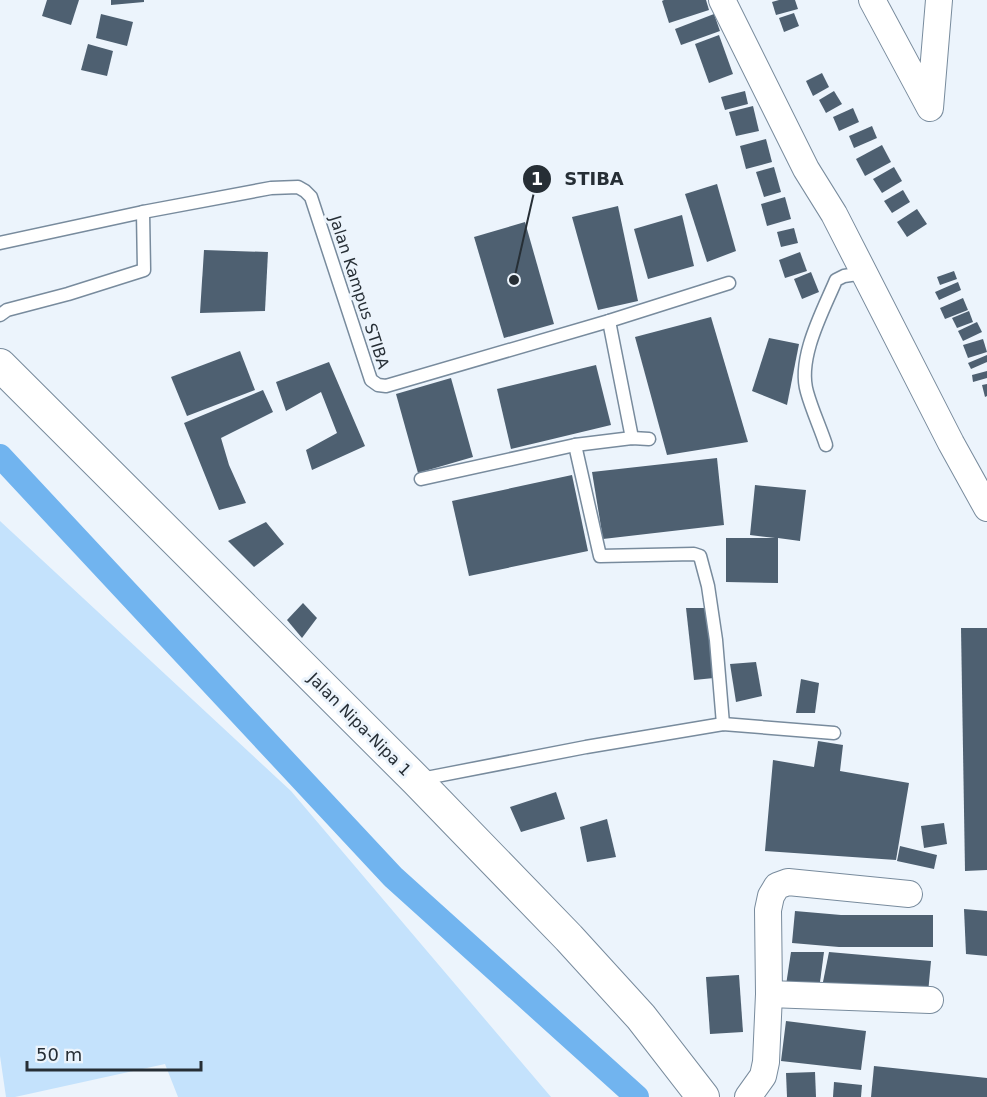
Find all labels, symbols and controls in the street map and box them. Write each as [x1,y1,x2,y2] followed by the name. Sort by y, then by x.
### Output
[522,161,635,197] callout: STIBA
[531,168,543,189] text: 1
[564,168,624,189] text: STIBA
[325,212,393,371] street label: Jalan Kampus STIBA
[304,668,415,780] street label: Jalan Nipa-Nipa 1
[27,1034,201,1072] scale bar
[36,1044,82,1065] text: 50 m

